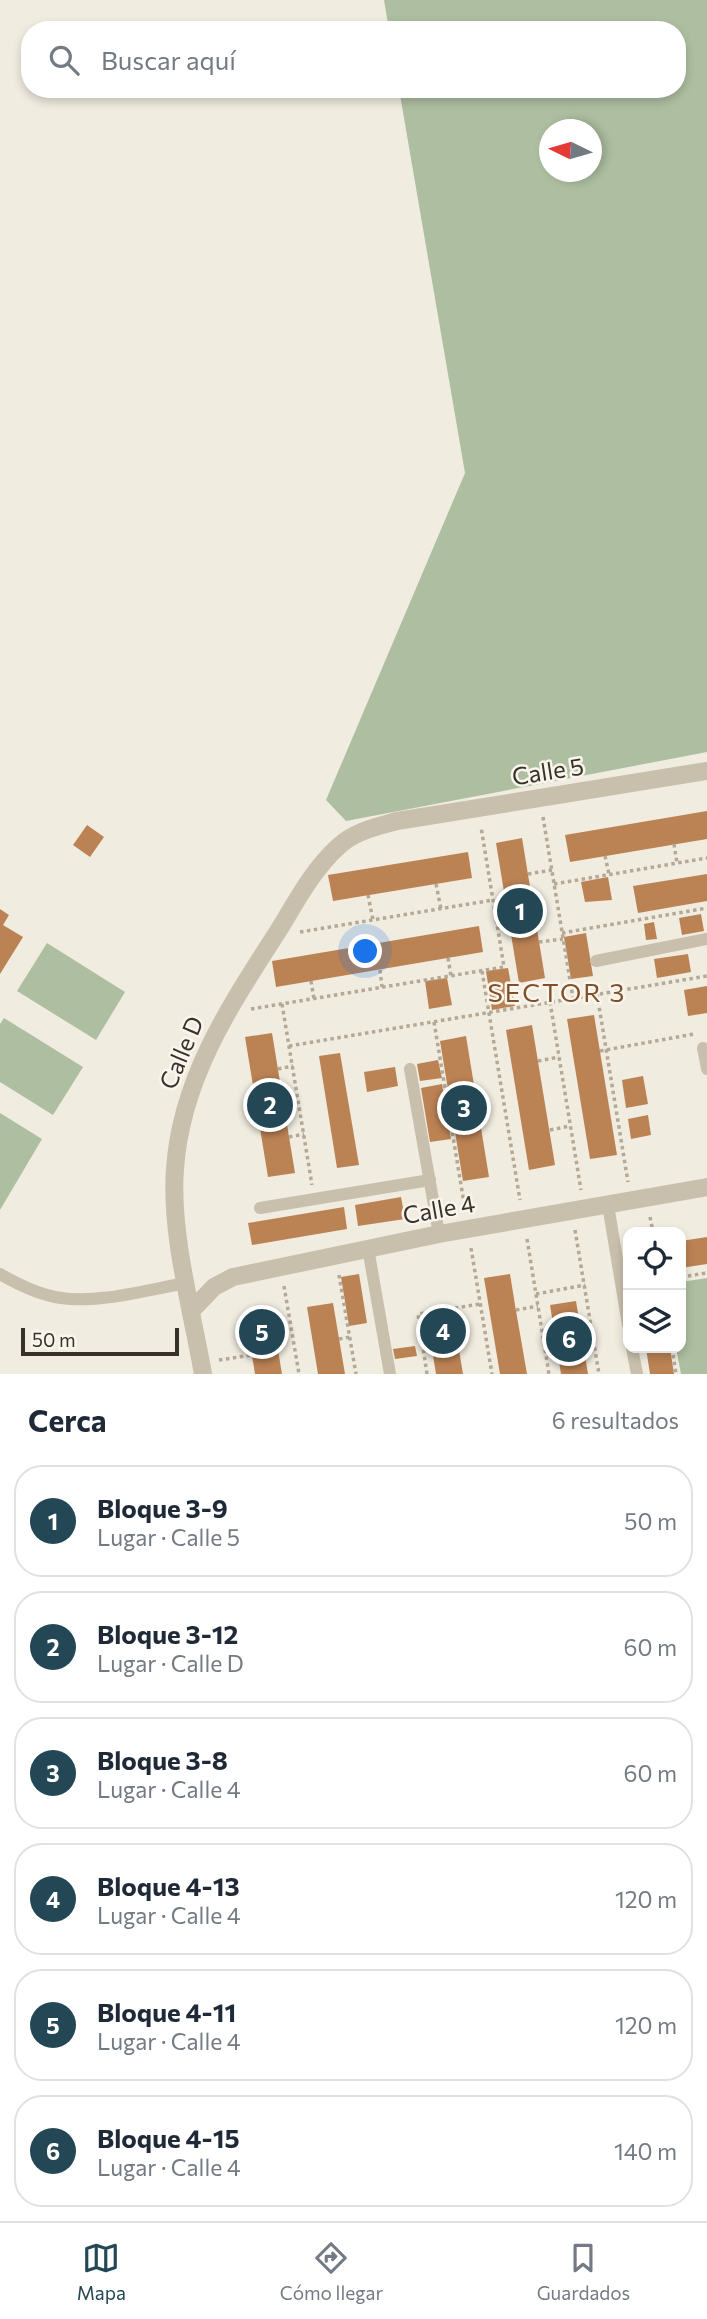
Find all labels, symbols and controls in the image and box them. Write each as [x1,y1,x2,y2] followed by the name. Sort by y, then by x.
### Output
[21,21,686,98] search box
[45,41,83,79] icon: search
[101,44,236,75] text: Buscar aquí
[539,119,602,182] north arrow
[510,751,586,790] street label: Calle 5
[497,885,543,937] pin: 1
[348,934,382,968] your location
[488,976,626,1007] district label: SECTOR 3
[152,1012,209,1093] street label: Calle D
[247,1079,293,1131] pin: 2
[441,1082,487,1134] pin: 3
[400,1188,477,1229] street label: Calle 4
[623,1227,686,1353] map controls
[623,1227,686,1290] button: locate
[623,1290,686,1353] button: layers
[420,1305,466,1357] pin: 4
[239,1306,285,1358] pin: 5
[546,1313,592,1365] pin: 6
[21,1325,178,1357] scale bar
[32,1328,76,1351] text: 50 m
[28,1401,107,1438] text: Cerca
[552,1406,679,1434] text: 6 resultados
[97,1492,228,1523] text: Bloque 3-9
[48,1507,58,1535] text: 1
[624,1507,677,1535] text: 50 m
[97,1523,240,1551] text: Lugar · Calle 5
[97,1618,238,1649] text: Bloque 3-12
[46,1633,60,1661] text: 2
[624,1633,677,1661] text: 60 m
[97,1649,244,1677] text: Lugar · Calle D
[97,1744,228,1775] text: Bloque 3-8
[46,1759,60,1787] text: 3
[624,1759,677,1787] text: 60 m
[97,1775,241,1803] text: Lugar · Calle 4
[97,1870,240,1901] text: Bloque 4-13
[46,1885,60,1913] text: 4
[615,1885,677,1913] text: 120 m
[97,1901,241,1929] text: Lugar · Calle 4
[97,1996,236,2027] text: Bloque 4-11
[46,2011,60,2039] text: 5
[615,2011,677,2039] text: 120 m
[97,2027,241,2055] text: Lugar · Calle 4
[97,2122,240,2153] text: Bloque 4-15
[46,2137,60,2165] text: 6
[614,2137,677,2165] text: 140 m
[97,2153,241,2181] text: Lugar · Calle 4
[77,2239,126,2304] tab: Mapa
[280,2239,383,2304] tab: Cómo llegar
[537,2239,630,2304] tab: Guardados

